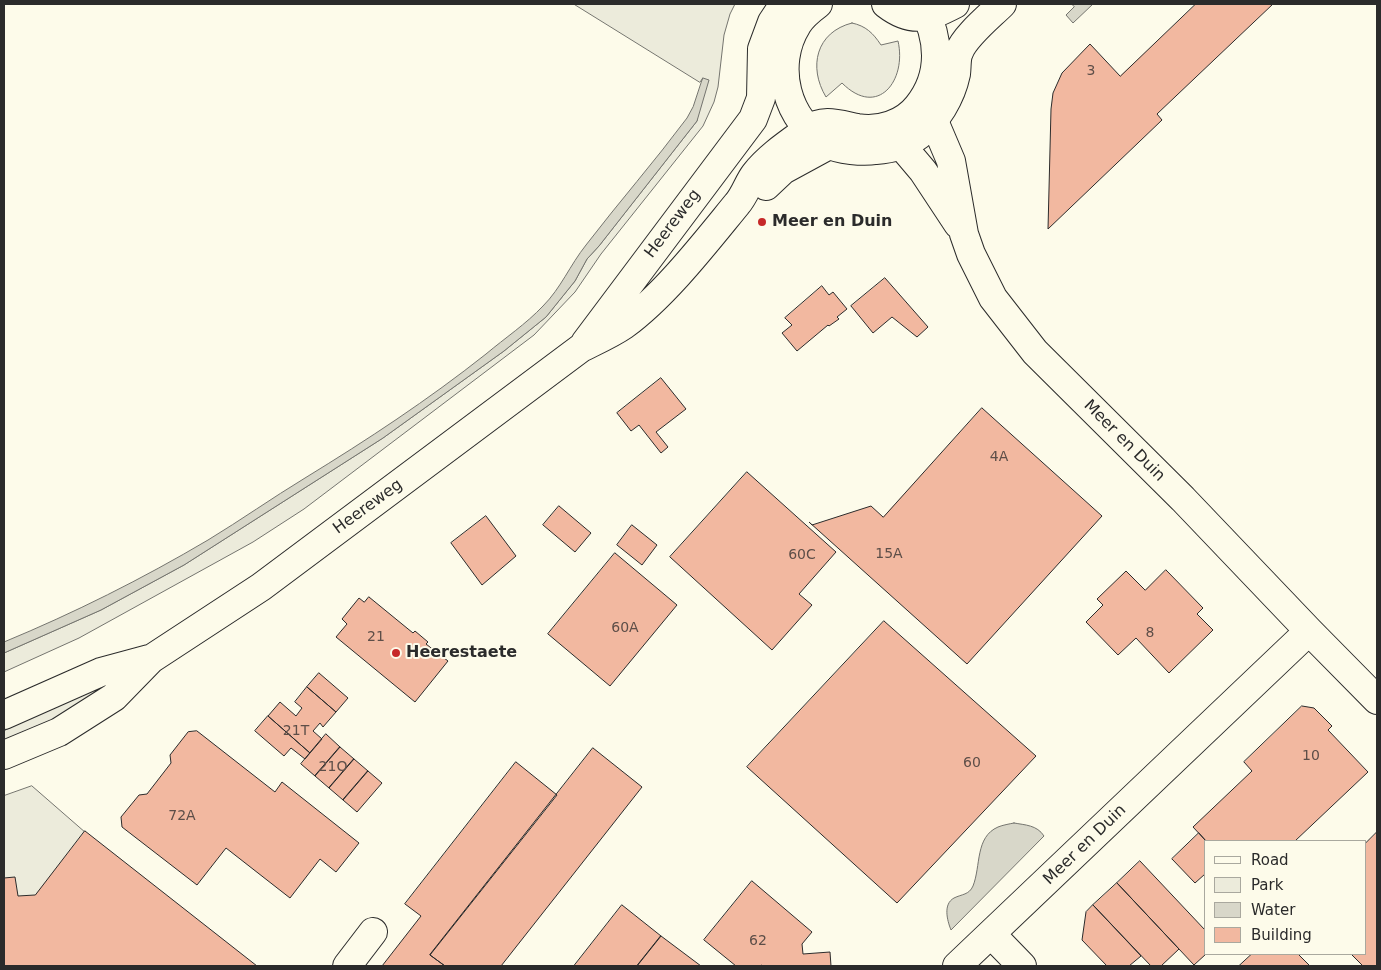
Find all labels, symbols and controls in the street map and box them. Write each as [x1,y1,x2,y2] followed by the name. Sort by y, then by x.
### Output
[1087,63,1095,79] house number: 3
[641,186,705,262] street label: Heereweg
[772,212,892,232] place label: Meer en Duin
[756,216,768,228] marker: Meer en Duin
[1079,396,1169,486] street label: Meer en Duin
[990,449,1008,465] house number: 4A
[330,475,406,539] street label: Heereweg
[875,546,903,562] house number: 15A
[788,547,816,563] house number: 60C
[611,620,639,636] house number: 60A
[1146,625,1154,641] house number: 8
[367,629,385,645] house number: 21
[406,643,517,663] place label: Heerestaete
[390,647,402,659] marker: Heerestaete
[283,723,309,739] house number: 21T
[1302,748,1320,764] house number: 10
[963,755,981,771] house number: 60
[319,759,347,775] house number: 21O
[1040,801,1130,889] street label: Meer en Duin
[168,808,196,824] house number: 72A
[1204,840,1366,955] legend
[1251,851,1289,869] text: Road
[1251,876,1283,894] text: Park
[1251,901,1295,919] text: Water
[1251,926,1312,944] text: Building
[749,933,767,949] house number: 62

